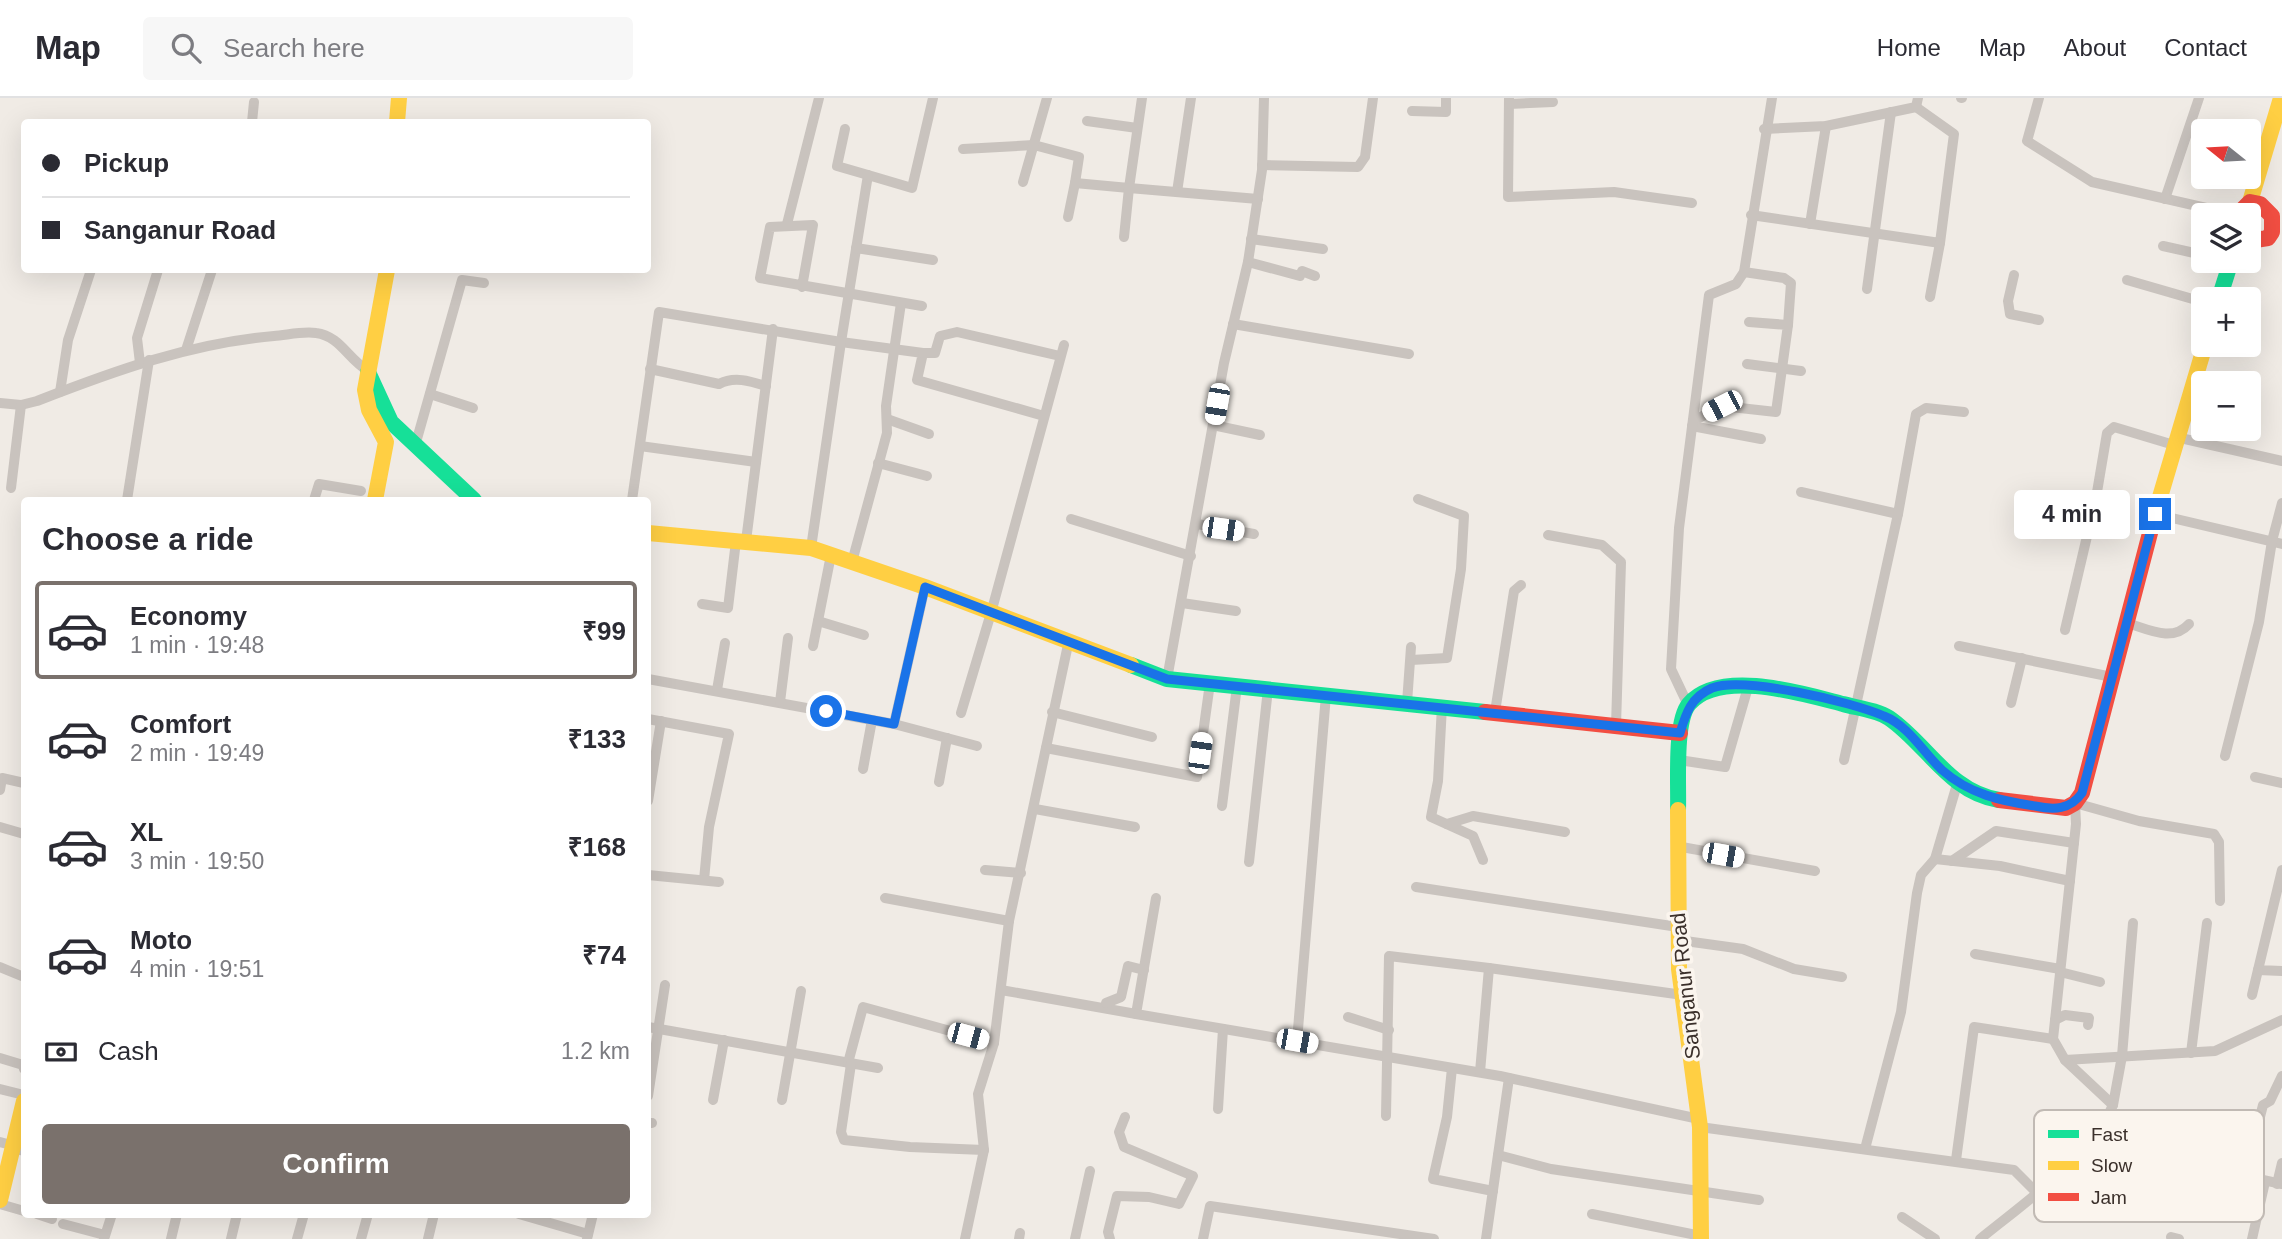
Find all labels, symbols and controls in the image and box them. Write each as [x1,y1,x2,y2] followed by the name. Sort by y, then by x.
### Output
[143,17,633,80] search box
[35,29,101,66] text: Map
[167,29,205,67] icon: search
[223,33,365,63] text: Search here
[1877,34,1941,61] text: Home
[1979,34,2026,61] text: Map
[2064,34,2126,61] text: About
[2164,34,2247,61] text: Contact
[2191,119,2261,189] north arrow
[2191,119,2261,441] map controls
[84,148,169,178] text: Pickup
[2191,203,2261,273] button: layers
[84,215,276,245] text: Sanganur Road
[2191,287,2261,357] button: +
[2191,371,2261,441] button: −
[1204,381,1231,427] car
[1699,387,1746,425] car
[2015,490,2130,538] callout: 4 min
[2139,498,2171,530] route end
[2042,501,2102,527] text: 4 min
[1201,516,1246,542] car
[42,521,254,557] text: Choose a ride
[46,599,109,662] icon: car
[130,601,247,631] text: Economy
[582,616,626,646] text: ₹99
[130,632,264,658] text: 1 min · 19:48
[810,695,842,727] route start
[46,707,109,770] icon: car
[130,709,231,739] text: Comfort
[568,724,626,754] text: ₹133
[1187,731,1214,775] car
[130,740,264,766] text: 2 min · 19:49
[46,815,109,878] icon: car
[130,817,163,847] text: XL
[568,832,626,862] text: ₹168
[1701,841,1746,869] car
[130,848,264,874] text: 3 min · 19:50
[1666,912,1704,1060] street label: Sanganur Road
[46,923,109,986] icon: car
[130,925,192,955] text: Moto
[582,940,626,970] text: ₹74
[130,956,264,982] text: 4 min · 19:51
[945,1020,992,1052] car
[1275,1027,1320,1055] car
[42,1033,80,1071] icon: cash
[98,1036,159,1066] text: Cash
[561,1038,630,1064] text: 1.2 km
[2034,1110,2264,1222] legend
[42,1124,630,1204] button: Confirm
[2091,1124,2129,1145] text: Fast
[2091,1155,2132,1176] text: Slow
[2091,1187,2127,1208] text: Jam

